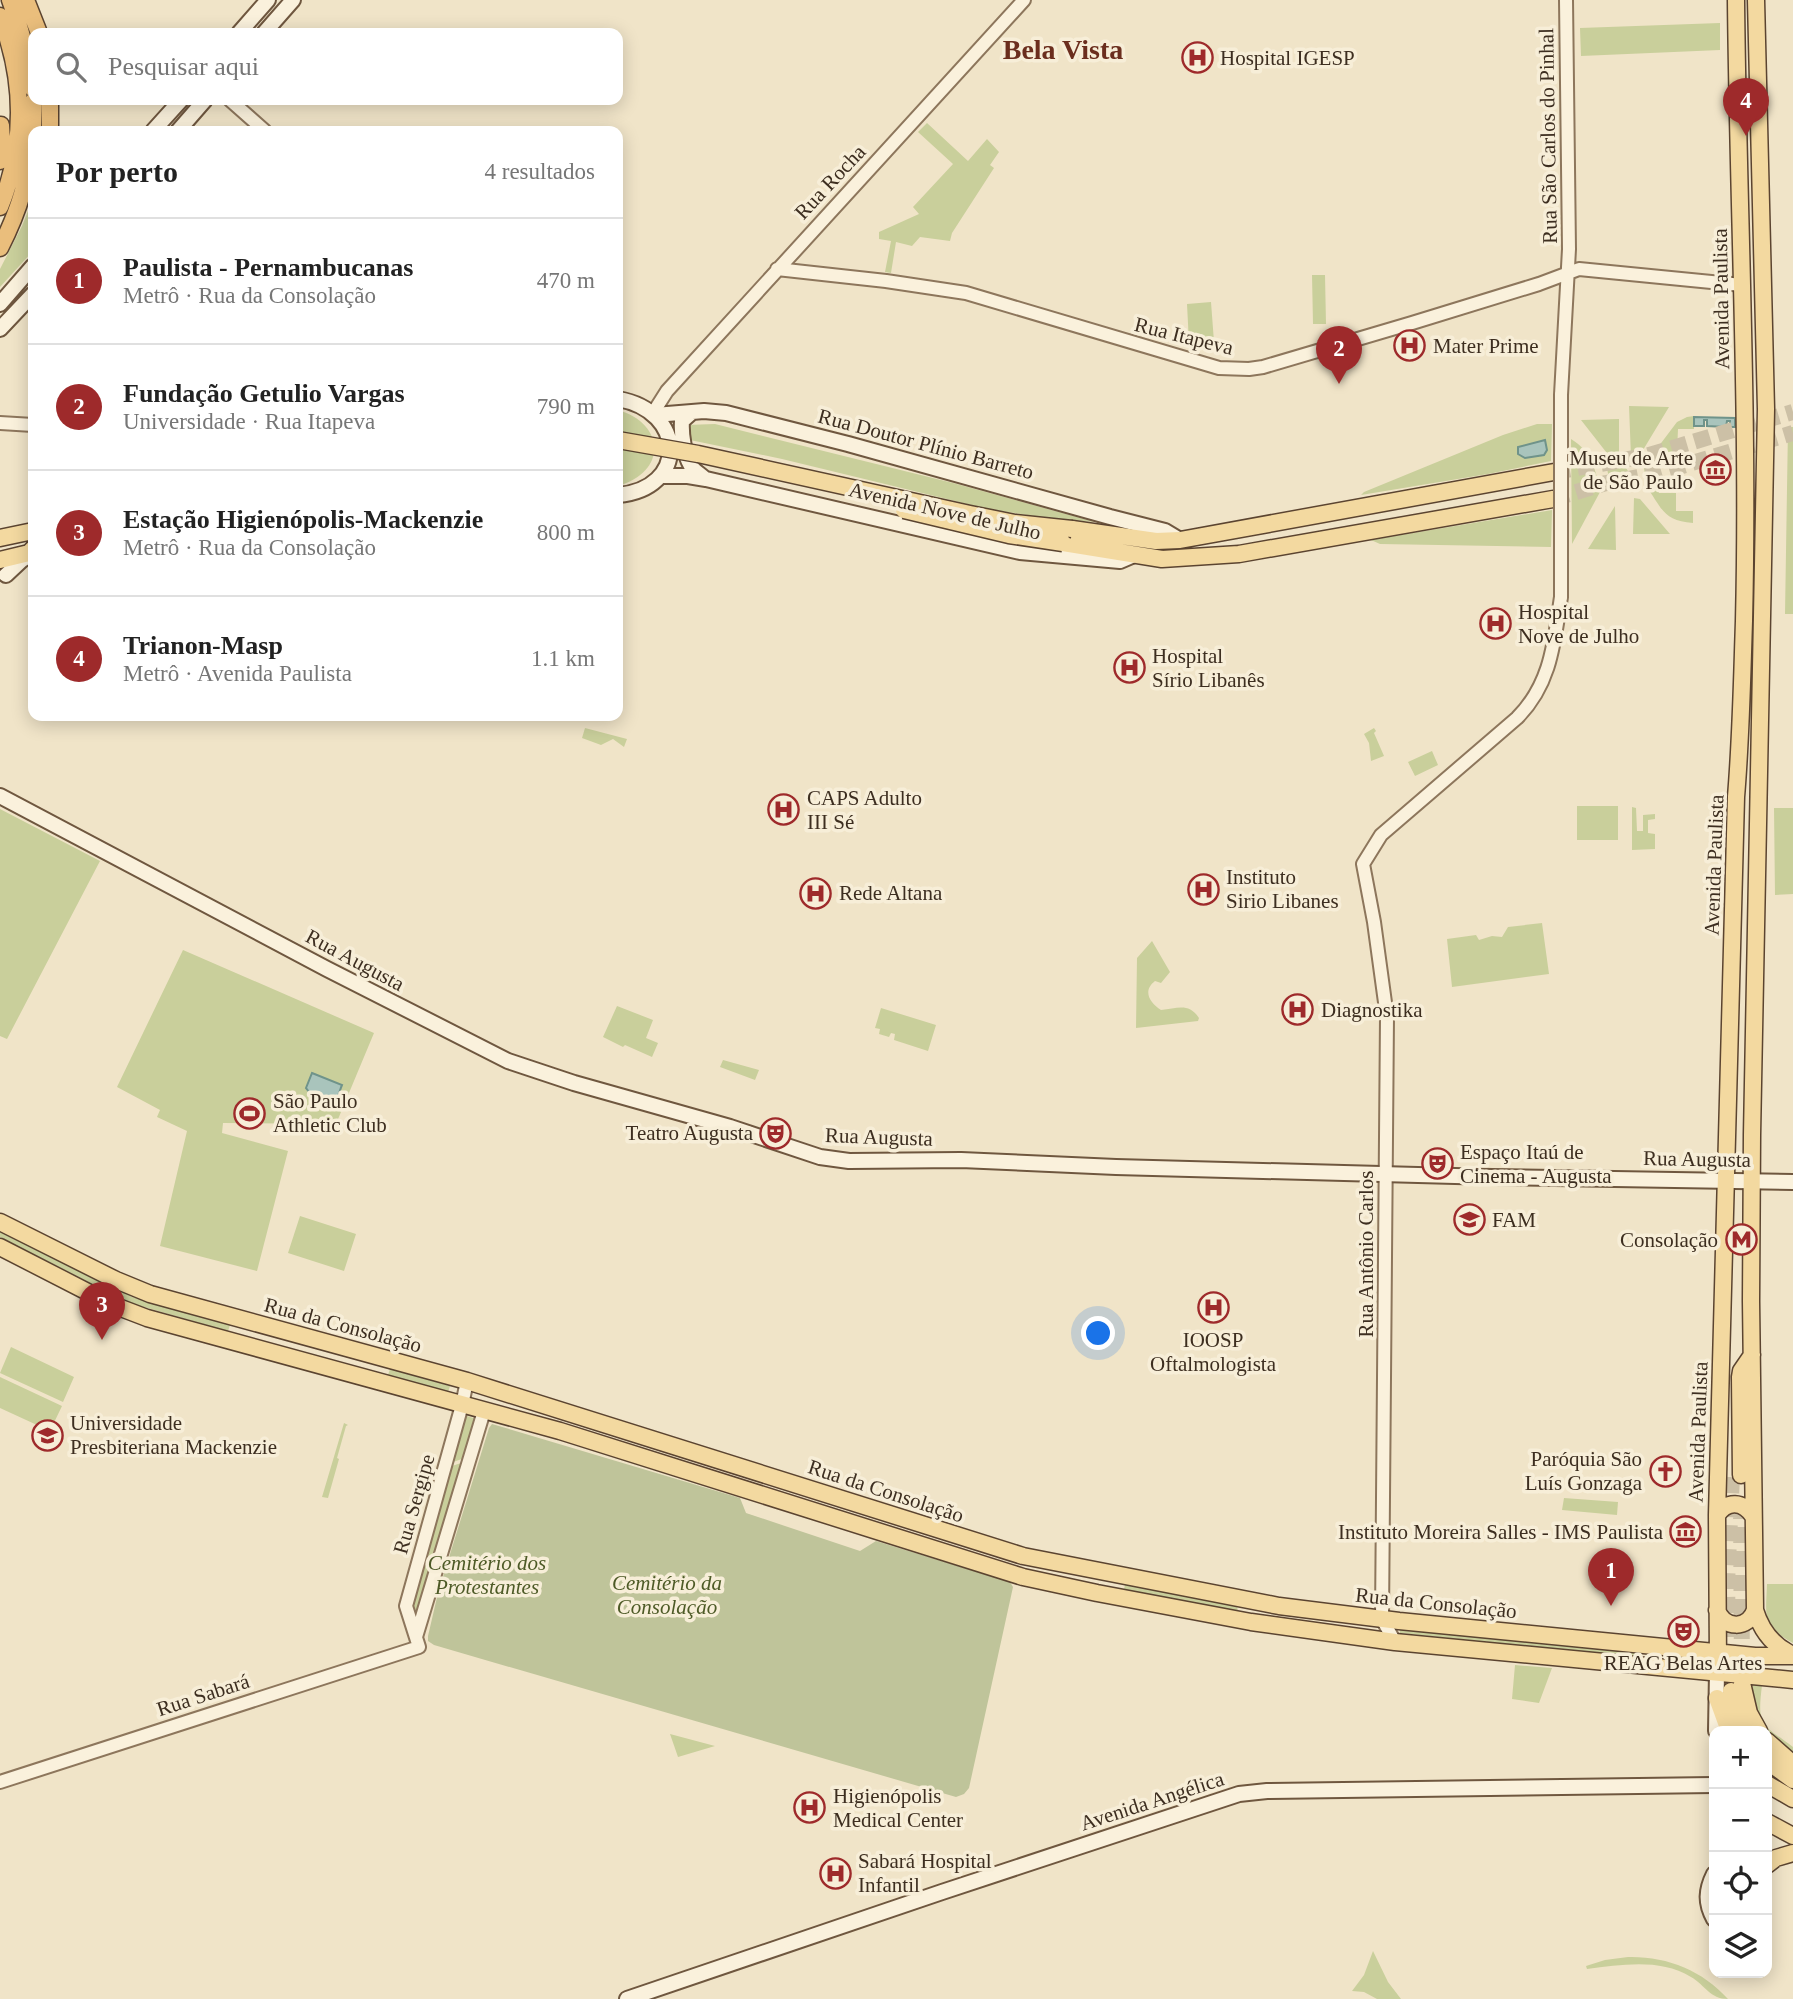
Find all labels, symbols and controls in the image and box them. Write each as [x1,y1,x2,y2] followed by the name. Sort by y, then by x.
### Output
[28,28,623,105] search box
[1534,28,1562,244] street label: Rua São Carlos do Pinhal
[1003,34,1123,65] district label: Bela Vista
[1180,41,1214,75] hospital icon: Hospital IGESP
[1220,46,1355,70] place label: Hospital IGESP
[52,48,90,86] icon: search
[108,52,259,81] text: Pesquisar aqui
[1723,78,1769,136] pin: 4
[790,139,871,224] street label: Rua Rocha
[56,155,178,188] text: Por perto
[484,159,595,184] text: 4 resultados
[1708,227,1734,370] street label: Avenida Paulista
[123,253,413,282] text: Paulista - Pernambucanas
[73,268,85,293] text: 1
[537,268,595,293] text: 470 m
[123,283,376,308] text: Metrô · Rua da Consolação
[1132,312,1236,360] street label: Rua Itapeva
[1316,326,1362,384] pin: 2
[1393,329,1427,363] hospital icon: Mater Prime
[1433,334,1539,358] place label: Mater Prime
[123,379,405,408] text: Fundação Getulio Vargas
[73,394,85,419] text: 2
[537,394,595,419] text: 790 m
[816,404,1036,484] street label: Rua Doutor Plínio Barreto
[123,409,375,434] text: Universidade · Rua Itapeva
[1569,446,1693,494] place label: Museu de Arte de São Paulo
[1699,453,1733,487] museum icon: Museu de Arte de São Paulo
[847,477,1043,545] street label: Avenida Nove de Julho
[123,505,483,534] text: Estação Higienópolis-Mackenzie
[73,520,85,545] text: 3
[537,520,595,545] text: 800 m
[123,535,376,560] text: Metrô · Rua da Consolação
[1518,600,1639,648] place label: Hospital Nove de Julho
[1478,607,1512,641] hospital icon: Hospital Nove de Julho
[123,631,283,660] text: Trianon-Masp
[1152,644,1265,692] place label: Hospital Sírio Libanês
[73,646,85,671] text: 4
[531,646,595,671] text: 1.1 km
[1112,651,1146,685] hospital icon: Hospital Sírio Libanês
[123,661,352,686] text: Metrô · Avenida Paulista
[807,786,922,834] place label: CAPS Adulto III Sé
[767,793,801,827] hospital icon: CAPS Adulto III Sé
[1700,793,1728,936] street label: Avenida Paulista
[1226,865,1339,913] place label: Instituto Sirio Libanes
[1186,872,1220,906] hospital icon: Instituto Sirio Libanes
[799,876,833,910] hospital icon: Rede Altana
[839,881,943,905] place label: Rede Altana
[302,924,409,996] street label: Rua Augusta
[1281,993,1315,1027] hospital icon: Diagnostika
[1321,998,1423,1022] place label: Diagnostika
[273,1089,387,1137] place label: São Paulo Athletic Club
[233,1096,267,1130] sports icon: São Paulo Athletic Club
[759,1116,793,1150] theatre icon: Teatro Augusta
[626,1121,754,1145] place label: Teatro Augusta
[825,1123,934,1151] street label: Rua Augusta
[1460,1140,1612,1188] place label: Espaço Itaú de Cinema - Augusta
[1643,1146,1752,1172] street label: Rua Augusta
[1420,1147,1454,1181] theatre icon: Espaço Itaú de Cinema - Augusta
[1354,1171,1378,1337] street label: Rua Antônio Carlos
[1452,1203,1486,1237] school or university icon: FAM
[1492,1208,1536,1232] place label: FAM
[1724,1223,1758,1257] metro station icon: Consolação
[1620,1228,1718,1252] place label: Consolação
[79,1282,125,1340] pin: 3
[1196,1291,1230,1325] hospital icon: IOOSP Oftalmologista
[262,1292,424,1358] street label: Rua da Consolação
[1081,1316,1115,1350] your location
[1150,1328,1277,1376] place label: IOOSP Oftalmologista
[1684,1360,1712,1503] street label: Avenida Paulista
[70,1411,277,1459] place label: Universidade Presbiteriana Mackenzie
[30,1418,64,1452] school or university icon: Universidade Presbiteriana Mackenzie
[1525,1447,1643,1495] place label: Paróquia São Luís Gonzaga
[388,1451,440,1557] street label: Rua Sergipe
[1648,1454,1682,1488] church icon: Paróquia São Luís Gonzaga
[805,1455,967,1527] street label: Rua da Consolação
[1669,1515,1703,1549] museum icon: Instituto Moreira Salles - IMS Paulista
[1338,1520,1664,1544] place label: Instituto Moreira Salles - IMS Paulista
[1588,1548,1634,1606] pin: 1
[428,1551,546,1599] park label: Cemitério dos Protestantes
[612,1571,722,1619] park label: Cemitério da Consolação
[1354,1583,1518,1623] street label: Rua da Consolação
[1666,1614,1700,1648] theatre icon: REAG Belas Artes
[1604,1651,1762,1675] place label: REAG Belas Artes
[154,1669,253,1721] street label: Rua Sabará
[1709,1726,1772,1978] map controls
[1709,1726,1772,1789] button: +
[1077,1766,1227,1836] street label: Avenida Angélica
[833,1784,963,1832] place label: Higienópolis Medical Center
[1709,1789,1772,1852] button: −
[793,1791,827,1825] hospital icon: Higienópolis Medical Center
[858,1849,992,1897] place label: Sabará Hospital Infantil
[1709,1852,1772,1915] button: locate
[818,1856,852,1890] hospital icon: Sabará Hospital Infantil
[1709,1915,1772,1978] button: layers

